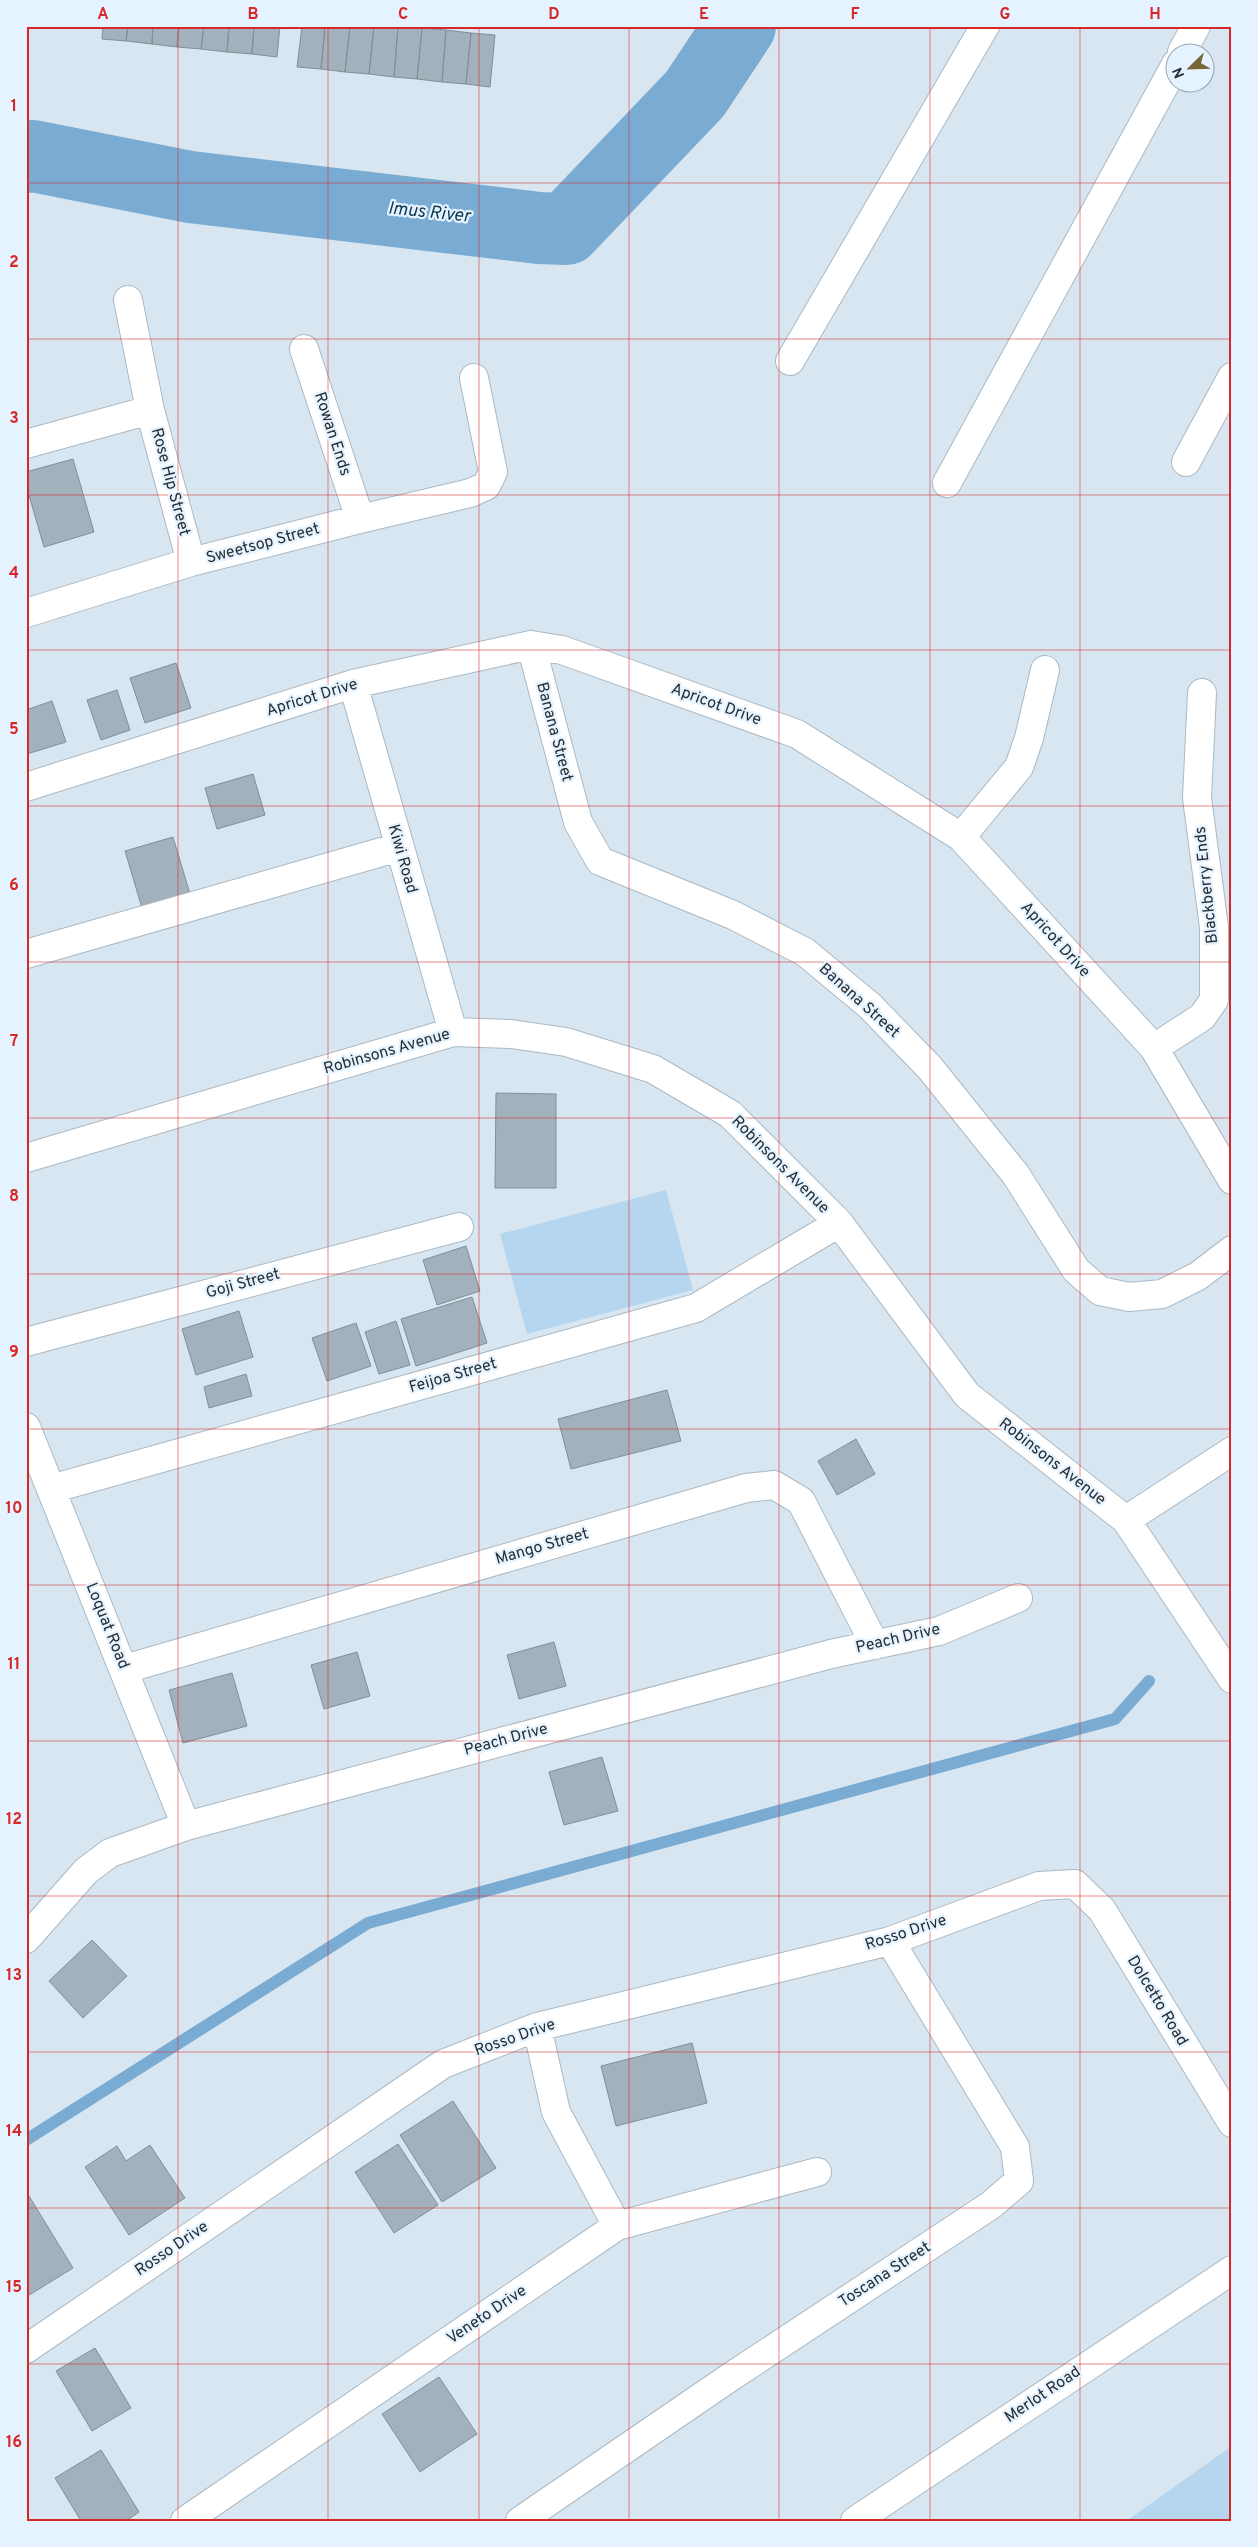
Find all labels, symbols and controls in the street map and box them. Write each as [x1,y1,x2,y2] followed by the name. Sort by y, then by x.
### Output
[97,5,109,25] text: A
[247,5,259,25] text: B
[398,5,408,25] text: C
[548,5,560,25] text: D
[699,5,709,25] text: E
[850,5,860,25] text: F
[1000,5,1010,25] text: G
[1149,5,1161,25] text: H
[1166,42,1216,92] north arrow
[1170,65,1189,80] text: N
[11,97,17,117] text: 1
[387,197,473,229] water label: Imus River
[9,253,19,273] text: 2
[309,390,355,478] street label: Rowan Ends
[9,409,19,429] text: 3
[146,426,194,538] street label: Rose Hip Street
[204,519,322,569] street label: Sweetsop Street
[9,564,19,584] text: 4
[264,675,360,721] street label: Apricot Drive
[668,679,764,731] street label: Apricot Drive
[531,680,577,784] street label: Banana Street
[9,720,19,740] text: 5
[383,822,421,896] street label: Kiwi Road
[1191,825,1223,945] street label: Blackberry Ends
[9,876,19,896] text: 6
[1016,898,1094,982] street label: Apricot Drive
[814,959,904,1043] street label: Banana Street
[321,1024,453,1080] street label: Robinsons Avenue
[10,1032,18,1052] text: 7
[727,1112,833,1218] street label: Robinsons Avenue
[9,1187,19,1207] text: 8
[204,1265,282,1303] street label: Goji Street
[9,1343,19,1363] text: 9
[407,1354,499,1398] street label: Feijoa Street
[994,1414,1110,1510] street label: Robinsons Avenue
[6,1499,22,1519] text: 10
[493,1524,591,1570] street label: Mango Street
[81,1580,133,1672] street label: Loquat Road
[854,1620,942,1658] street label: Peach Drive
[8,1655,20,1675] text: 11
[462,1719,550,1761] street label: Peach Drive
[6,1810,22,1830] text: 12
[863,1910,949,1956] street label: Rosso Drive
[1122,1952,1192,2050] street label: Dolcetto Road
[6,1966,22,1986] text: 13
[472,2015,558,2061] street label: Rosso Drive
[6,2122,22,2142] text: 14
[131,2217,213,2281] street label: Rosso Drive
[835,2238,935,2312] street label: Toscana Street
[6,2278,22,2298] text: 15
[443,2281,531,2349] street label: Veneto Drive
[1001,2362,1085,2428] street label: Merlot Road
[6,2433,22,2453] text: 16

